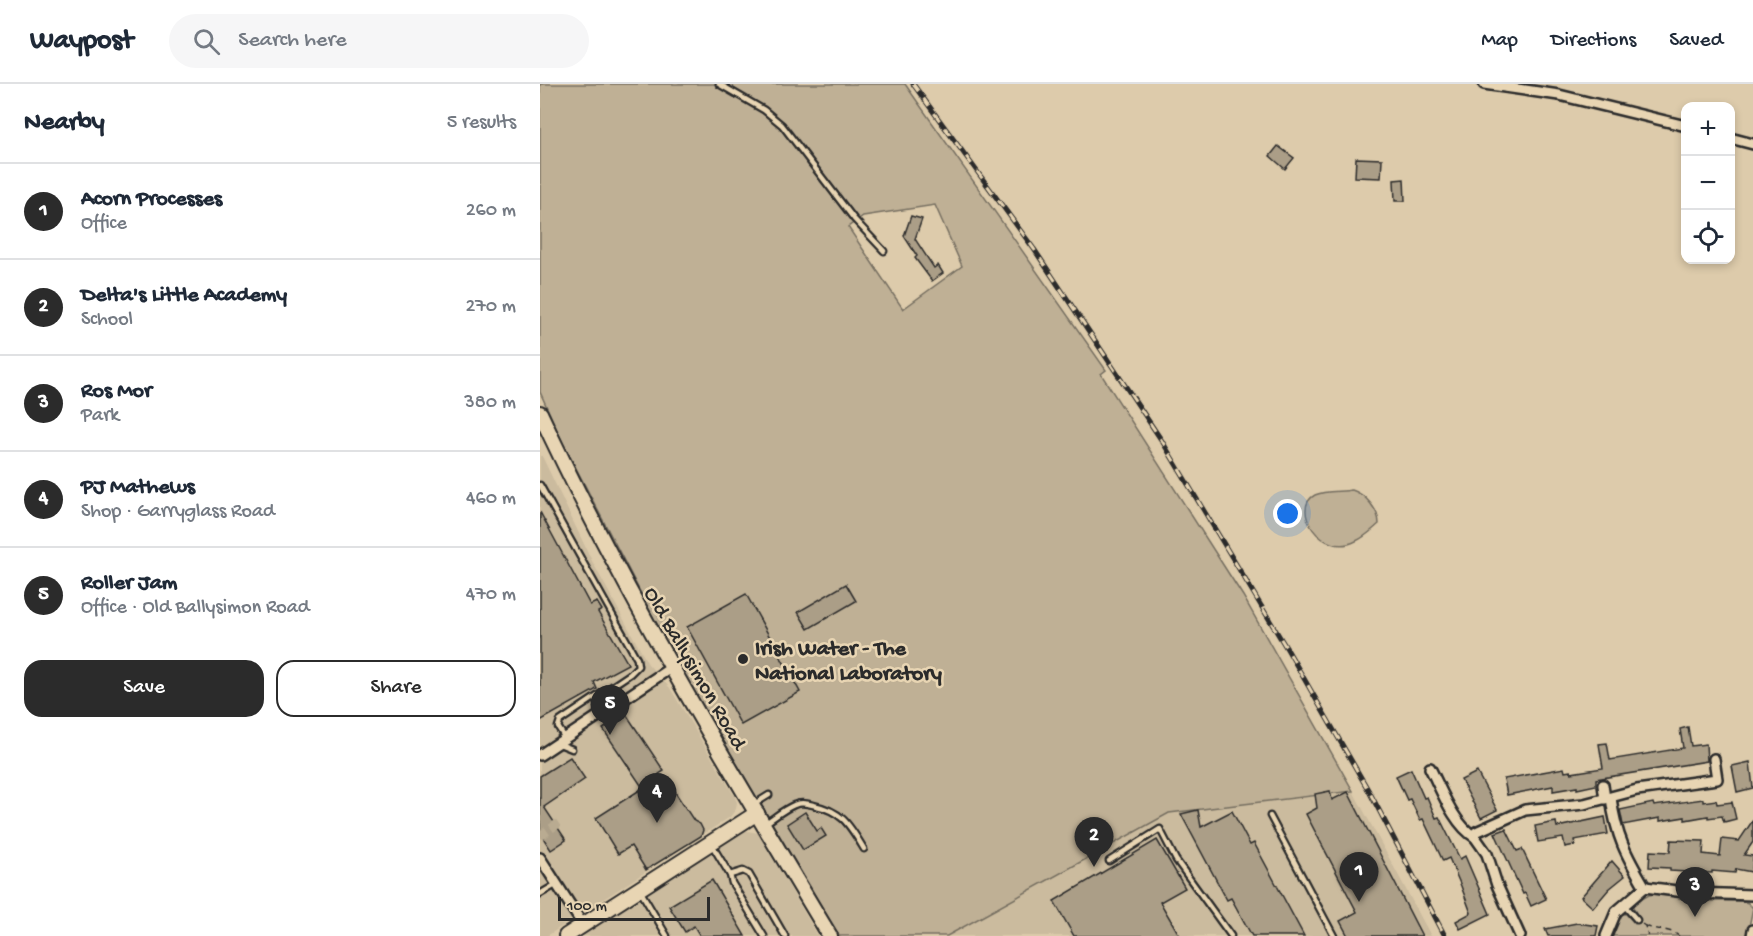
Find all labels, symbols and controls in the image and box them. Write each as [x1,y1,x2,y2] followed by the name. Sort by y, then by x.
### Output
[169,14,589,68] search box
[30,25,133,58] text: Waypost
[190,25,223,58] icon: search
[238,28,347,54] text: Search here
[1481,29,1518,54] text: Map
[1551,29,1636,54] text: Directions
[1669,29,1723,54] text: Saved
[1681,102,1735,264] map controls
[1681,102,1735,156] button: +
[24,108,105,139] text: Nearby
[447,112,516,135] text: 5 results
[1681,156,1735,210] button: −
[81,187,222,213] text: Acorn Processes
[39,200,48,223] text: 1
[466,200,516,223] text: 260 m
[1681,210,1735,264] button: locate
[81,213,127,236] text: Office
[81,283,287,309] text: Delta's Little Academy
[39,296,48,319] text: 2
[466,296,516,319] text: 270 m
[81,309,133,332] text: School
[81,379,152,405] text: Ros Mor
[38,392,49,415] text: 3
[464,392,516,415] text: 380 m
[81,405,119,428] text: Park
[81,475,195,501] text: PJ Mathews
[39,488,48,511] text: 4
[466,488,516,511] text: 460 m
[1273,499,1302,528] your location
[81,501,275,524] text: Shop · Garryglass Road
[81,571,177,597] text: Roller Jam
[636,583,752,757] street label: Old Ballysimon Road
[38,584,49,607] text: 5
[466,584,516,607] text: 470 m
[81,597,310,620] text: Office · Old Ballysimon Road
[755,637,942,688] place label: Irish Water - The National Laboratory
[736,652,750,666] marker: Irish Water - The National Laboratory
[24,660,264,717] button: Save
[276,660,516,717] button: Share
[590,686,630,735] pin: 5
[638,774,676,823] pin: 4
[1074,818,1114,867] pin: 2
[1340,852,1378,902] pin: 1
[1676,868,1714,917] pin: 3
[558,894,710,922] scale bar
[567,898,607,917] text: 100 m

